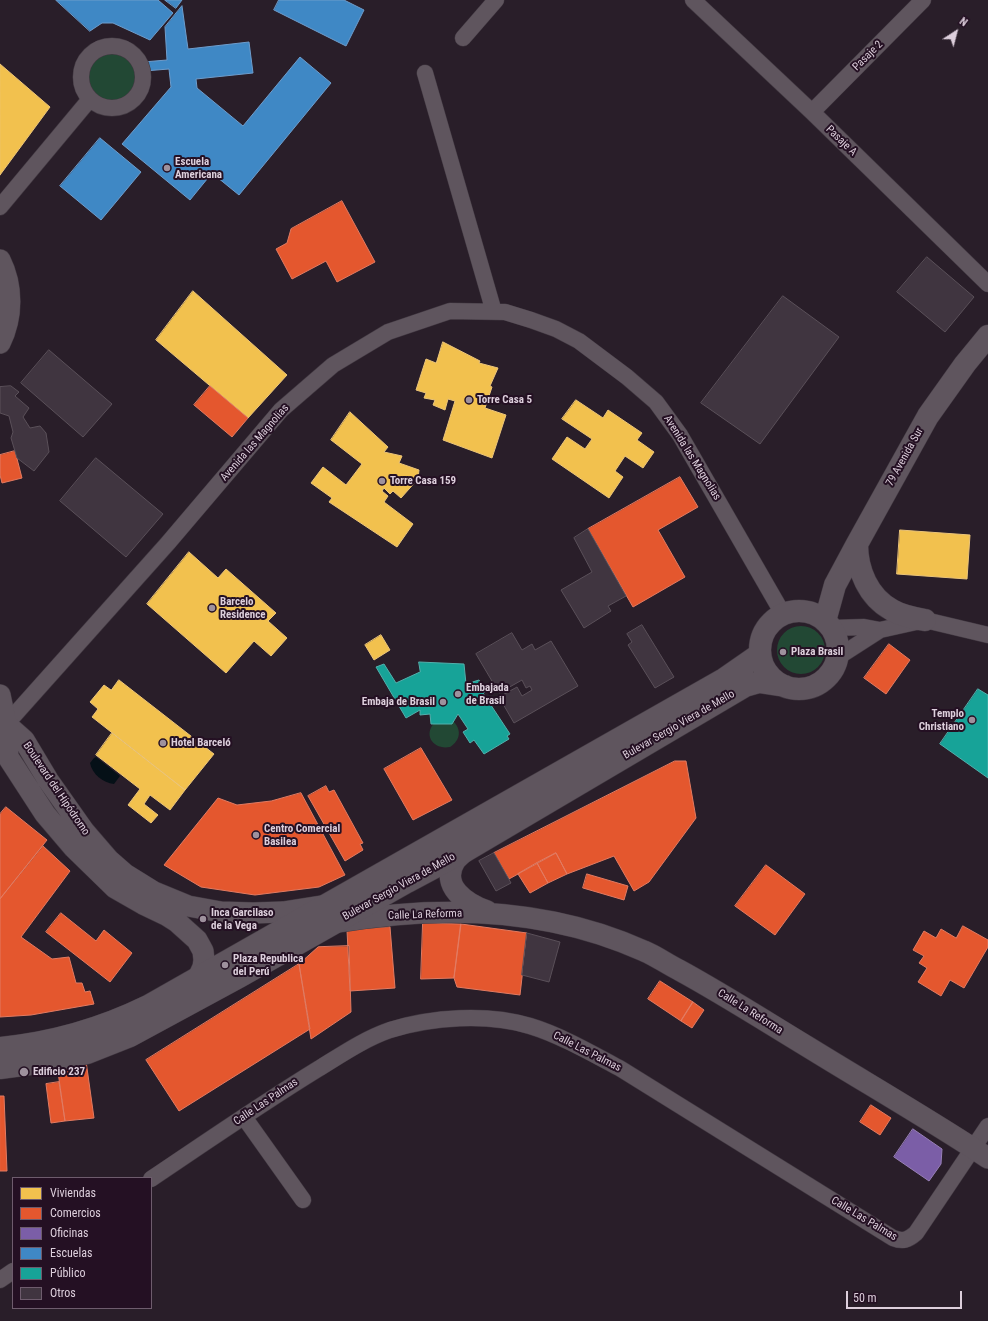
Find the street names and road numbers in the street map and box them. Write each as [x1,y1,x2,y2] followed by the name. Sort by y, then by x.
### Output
[850,38,886,74] street label: Pasaje 2
[823,123,859,159] street label: Pasaje A
[218,402,292,484] street label: Avenida las Magnolias
[661,413,723,503] street label: Avenida las Magnolias
[884,425,926,489] street label: 79 Avenida Sur
[621,688,737,762] street label: Bulevar Sergio Viera de Mello
[20,740,92,838] street label: Boulevard del Hipódromo
[340,851,458,923] street label: Bulevar Sergio Viera de Mello
[388,907,462,923] street label: Calle La Reforma
[715,987,785,1037] street label: Calle La Reforma
[551,1029,623,1075] street label: Calle Las Palmas
[231,1076,301,1128] street label: Calle Las Palmas
[829,1194,899,1244] street label: Calle Las Palmas

